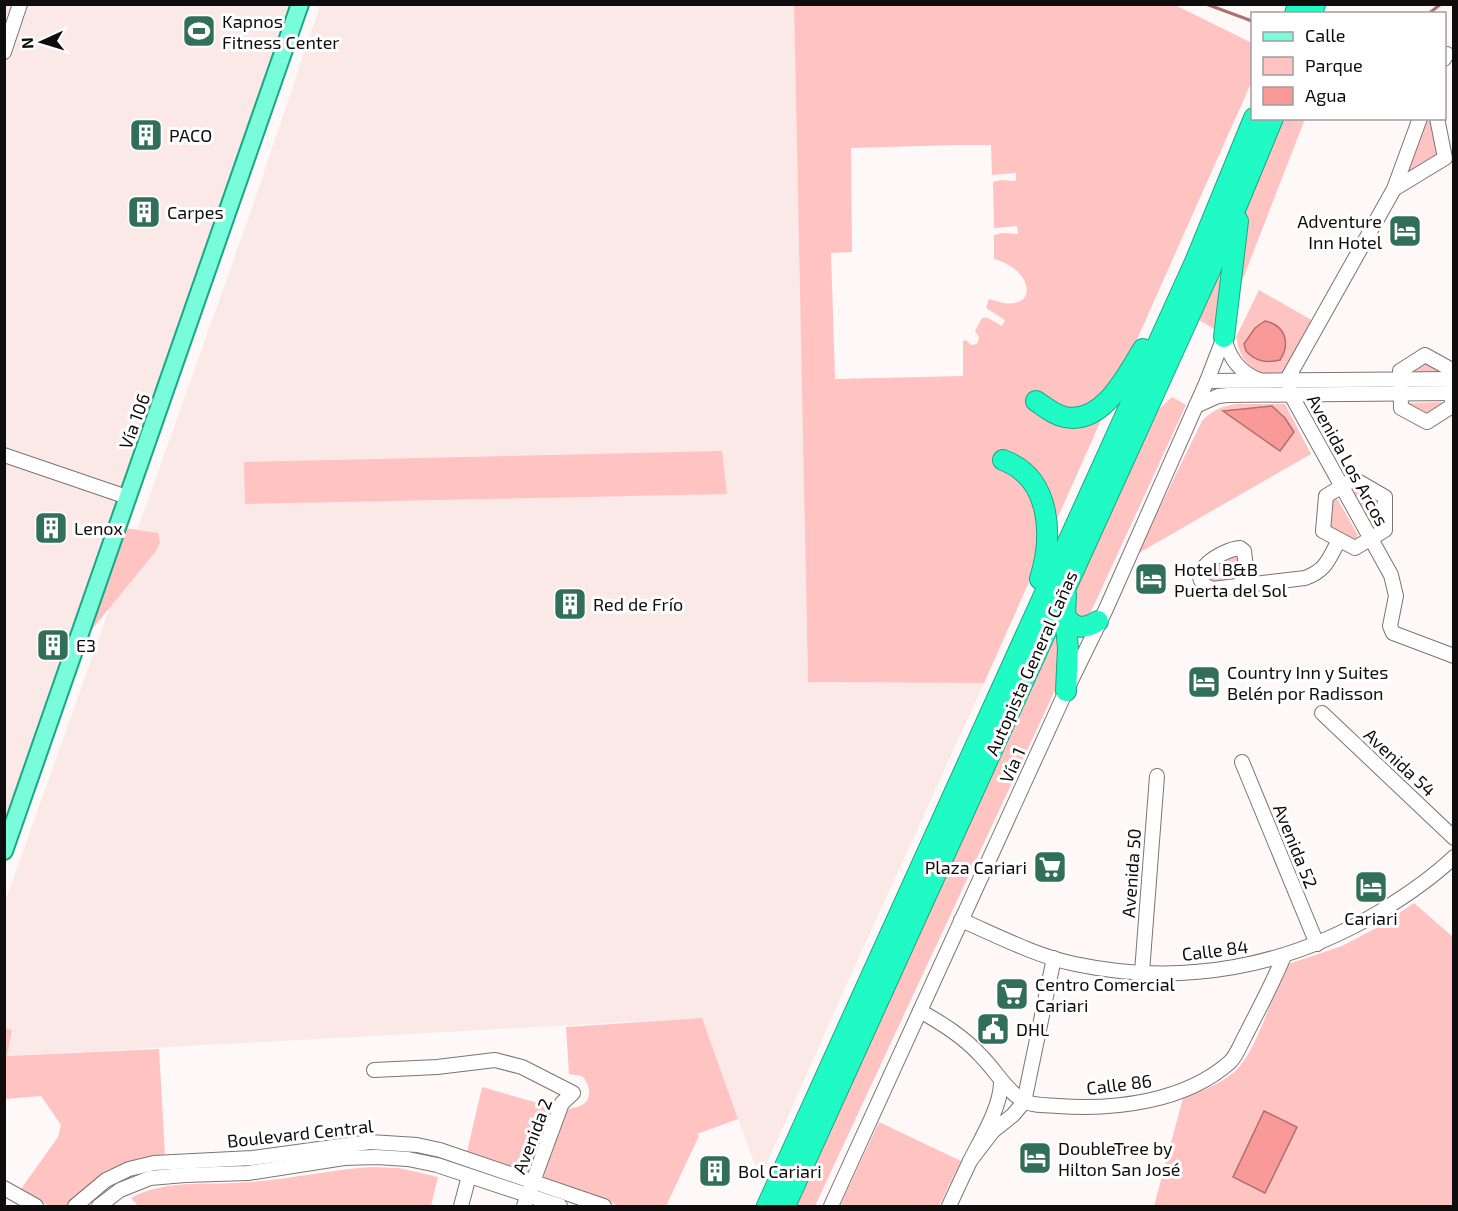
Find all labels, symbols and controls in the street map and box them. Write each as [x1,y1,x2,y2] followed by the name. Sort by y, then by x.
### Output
[222,10,340,53] place label: Kapnos Fitness Center
[12,12,72,72] north arrow
[1251,12,1446,120] legend
[181,13,217,49] sports icon: Kapnos Fitness Center
[1305,24,1346,46] text: Calle
[17,37,36,50] text: N
[1305,54,1363,76] text: Parque
[1305,84,1346,106] text: Agua
[128,117,164,153] building icon: PACO
[169,124,212,146] place label: PACO
[126,194,162,230] building icon: Carpes
[167,201,224,223] place label: Carpes
[1297,210,1383,253] place label: Adventure Inn Hotel
[1387,213,1423,249] hotel icon: Adventure Inn Hotel
[114,390,154,452] street label: Vía 106
[1303,390,1393,530] street label: Avenida Los Arcos
[33,510,69,546] building icon: Lenox
[74,517,123,539] place label: Lenox
[1174,558,1288,601] place label: Hotel B&B Puerta del Sol
[1133,561,1169,597] hotel icon: Hotel B&B Puerta del Sol
[980,567,1082,759] street label: Autopista General Cañas
[552,586,588,622] building icon: Red de Frío
[593,593,683,615] place label: Red de Frío
[35,627,71,663] building icon: E3
[76,634,96,656] place label: E3
[1227,661,1388,704] place label: Country Inn y Suites Belén por Radisson
[1186,664,1222,700] hotel icon: Country Inn y Suites Belén por Radisson
[1360,723,1440,801] street label: Avenida 54
[995,744,1029,786] street label: Vía 1
[1269,801,1323,891] street label: Avenida 52
[1117,828,1145,918] street label: Avenida 50
[1032,849,1068,885] supermarket icon: Plaza Cariari
[925,856,1027,878] place label: Plaza Cariari
[1353,869,1389,905] hotel icon: Cariari
[1344,907,1398,929] place label: Cariari
[1181,935,1249,965] street label: Calle 84
[1035,973,1176,1016] place label: Centro Comercial Cariari
[994,976,1030,1012] supermarket icon: Centro Comercial Cariari
[975,1011,1011,1047] public building icon: DHL
[1016,1018,1049,1040] place label: DHL
[1085,1069,1153,1099] street label: Calle 86
[508,1095,556,1177] street label: Avenida 2
[226,1114,375,1152] street label: Boulevard Central
[1058,1137,1181,1180] place label: DoubleTree by Hilton San José
[1017,1140,1053,1176] hotel icon: DoubleTree by Hilton San José
[697,1153,733,1189] building icon: Bol Cariari
[738,1160,822,1182] place label: Bol Cariari

